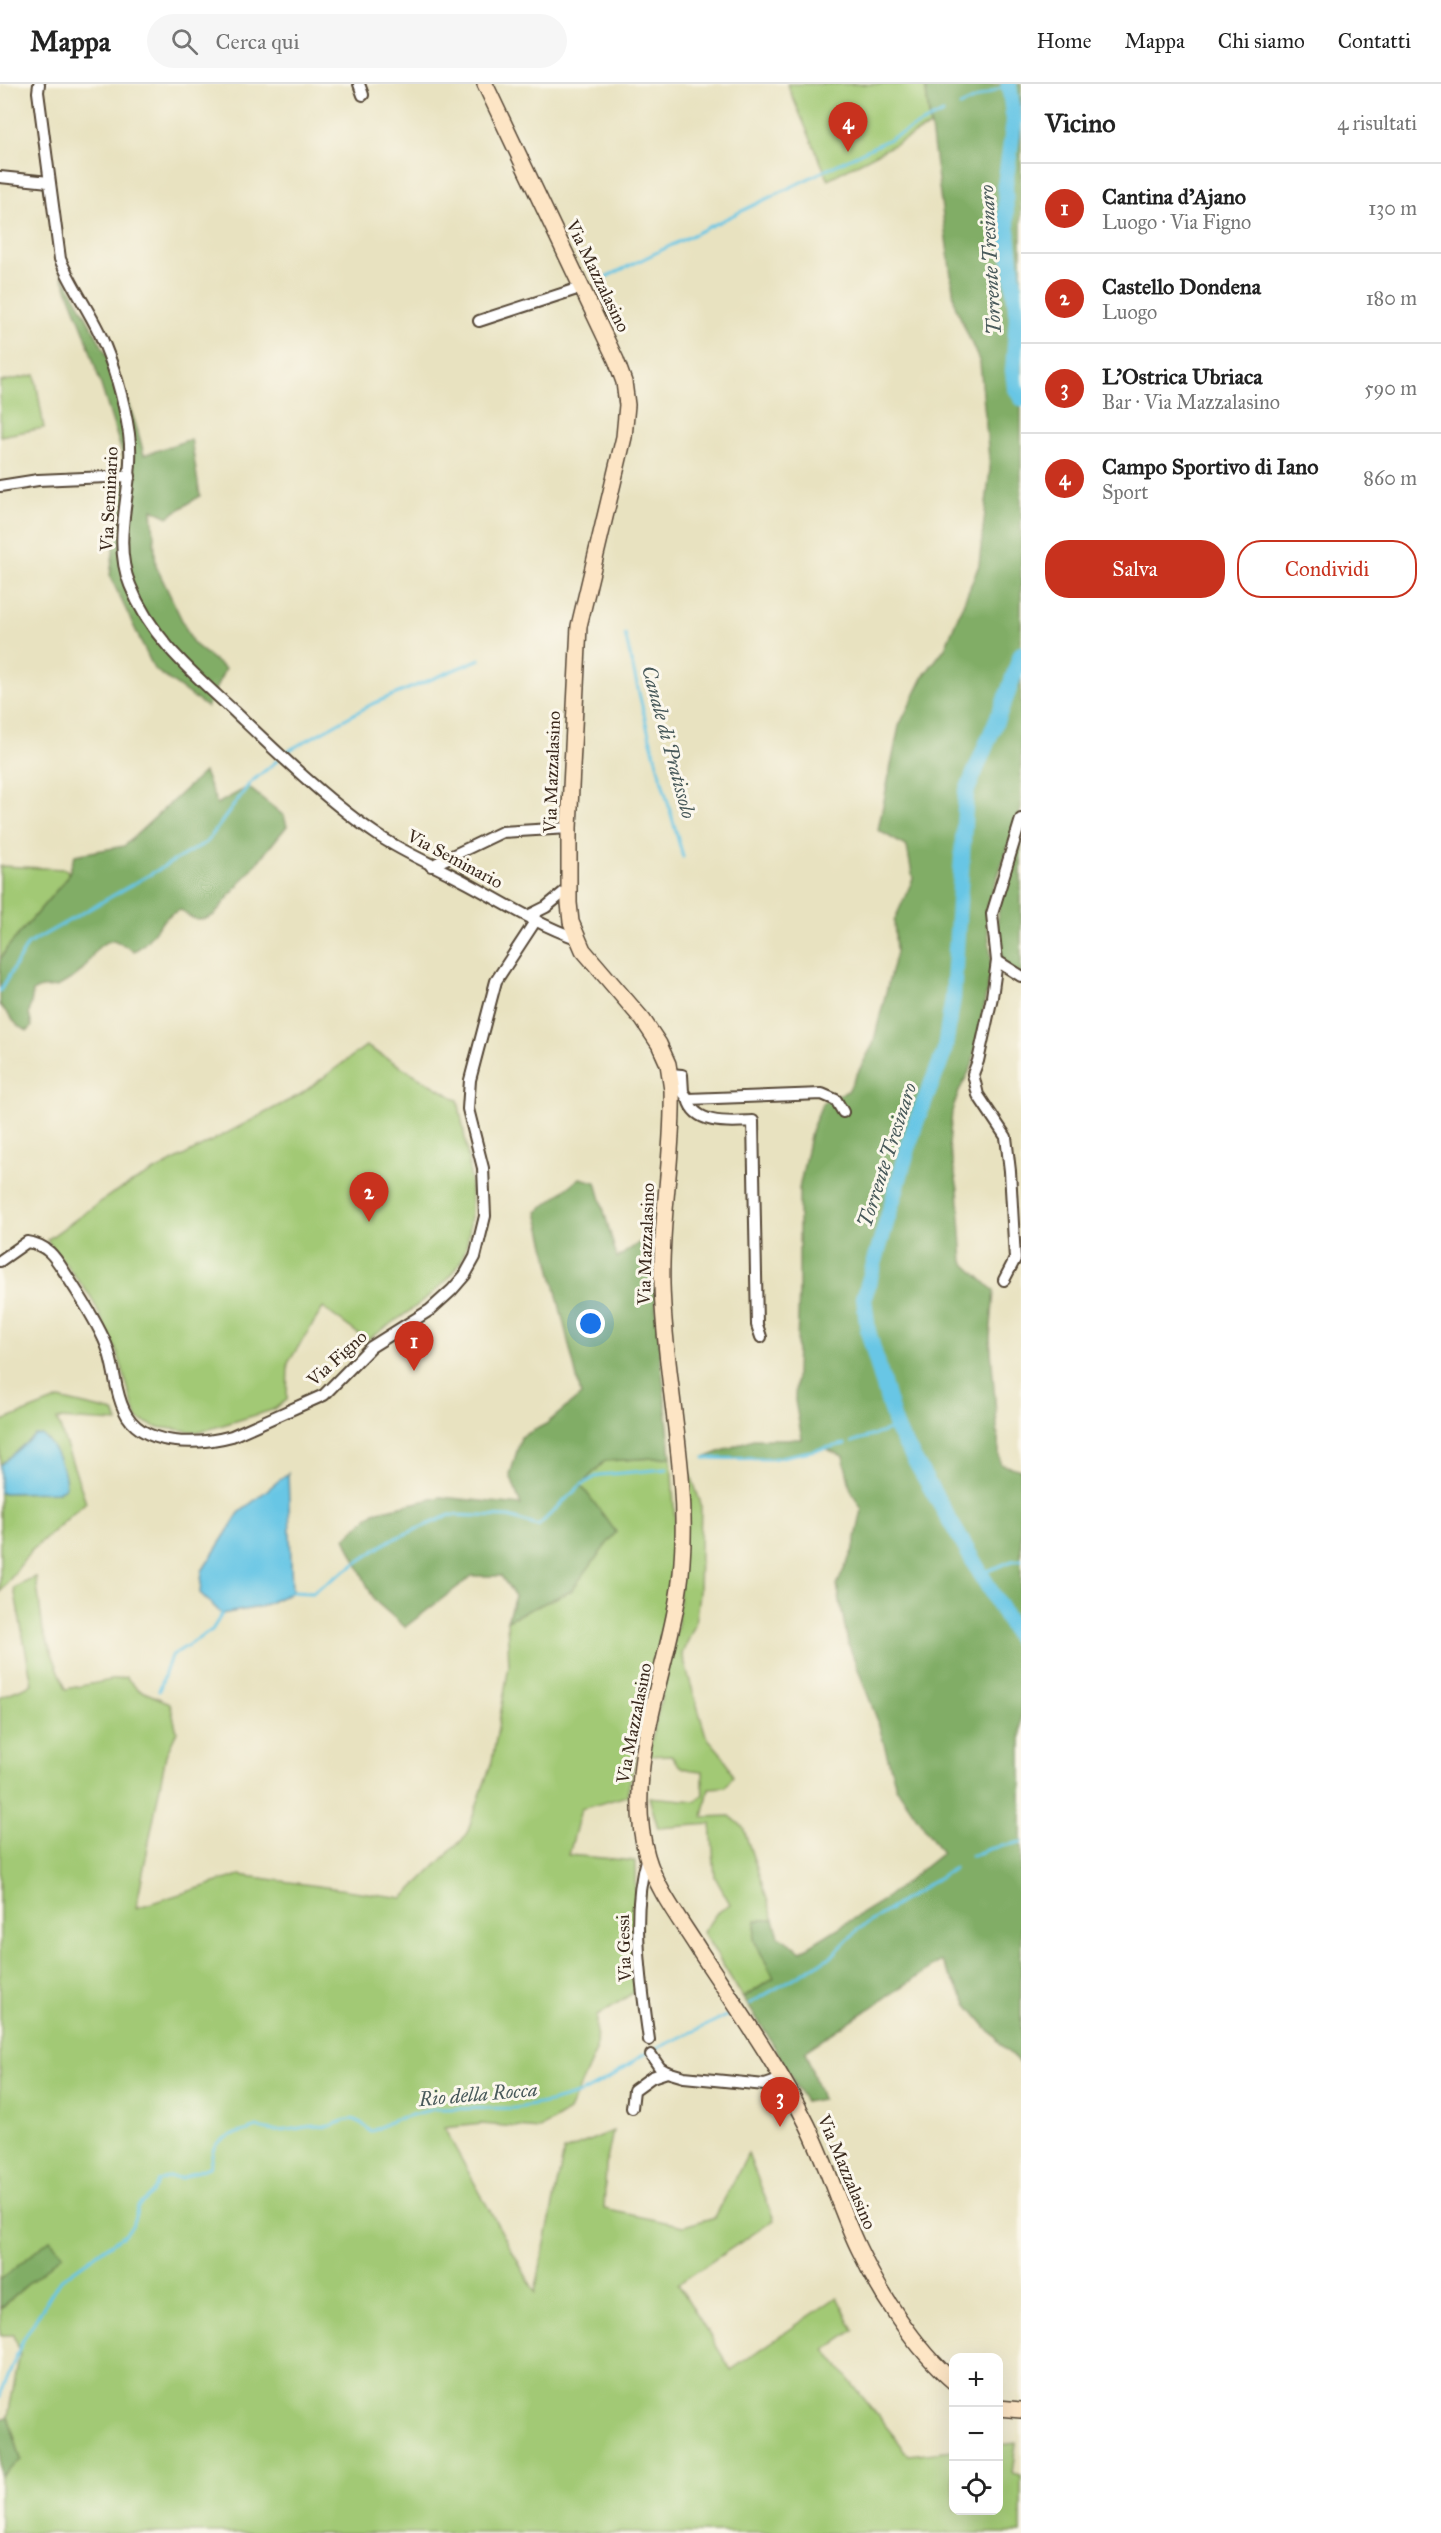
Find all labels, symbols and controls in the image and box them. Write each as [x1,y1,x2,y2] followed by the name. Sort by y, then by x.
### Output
[147,14,567,68] search box
[30,24,111,59] text: Mappa
[168,25,201,58] icon: search
[216,28,299,55] text: Cerca qui
[1037,28,1091,54] text: Home
[1124,28,1185,54] text: Mappa
[1218,28,1305,54] text: Chi siamo
[1338,28,1411,54] text: Contatti
[828,103,868,152] pin: 4
[1045,107,1116,139] text: Vicino
[1337,111,1417,135] text: 4 risultati
[1102,183,1246,210] text: Cantina d'Ajano
[974,184,1006,336] water label: Torrente Tresinaro
[1061,196,1068,220] text: 1
[1368,196,1417,220] text: 130 m
[1102,210,1251,234] text: Luogo · Via Figno
[561,215,635,336] street label: Via Mazzalasino
[1102,273,1261,300] text: Castello Dondena
[1060,286,1069,310] text: 2
[1366,286,1417,310] text: 180 m
[1102,300,1157,324] text: Luogo
[1102,363,1263,390] text: L’Ostrica Ubriaca
[1061,376,1069,400] text: 3
[1364,376,1417,400] text: 590 m
[1102,390,1280,414] text: Bar · Via Mazzalasino
[95,446,123,553] street label: Via Seminario
[1102,453,1318,480] text: Campo Sportivo di Iano
[1059,466,1070,490] text: 4
[1363,466,1417,490] text: 860 m
[1102,480,1148,504] text: Sport
[1045,540,1225,598] button: Salva
[1237,540,1417,598] button: Condividi
[637,663,701,821] water label: Canale di Pratissolo
[539,711,565,834] street label: Via Mazzalasino
[403,824,507,893] street label: Via Seminario
[852,1079,922,1230] water label: Torrente Tresinaro
[350,1172,388,1222] pin: 2
[633,1183,659,1306] street label: Via Mazzalasino
[576,1309,605,1338] your location
[394,1322,434,1371] pin: 1
[302,1325,372,1392] street label: Via Figno
[611,1661,656,1786] street label: Via Mazzalasino
[612,1914,636,1983] street label: Via Gessi
[417,2077,538,2111] water label: Rio della Rocca
[760,2078,800,2127] pin: 3
[813,2111,881,2233] street label: Via Mazzalasino
[949,2353,1003,2515] map controls
[949,2353,1003,2407] button: +
[949,2407,1003,2461] button: −
[949,2461,1003,2515] button: locate

